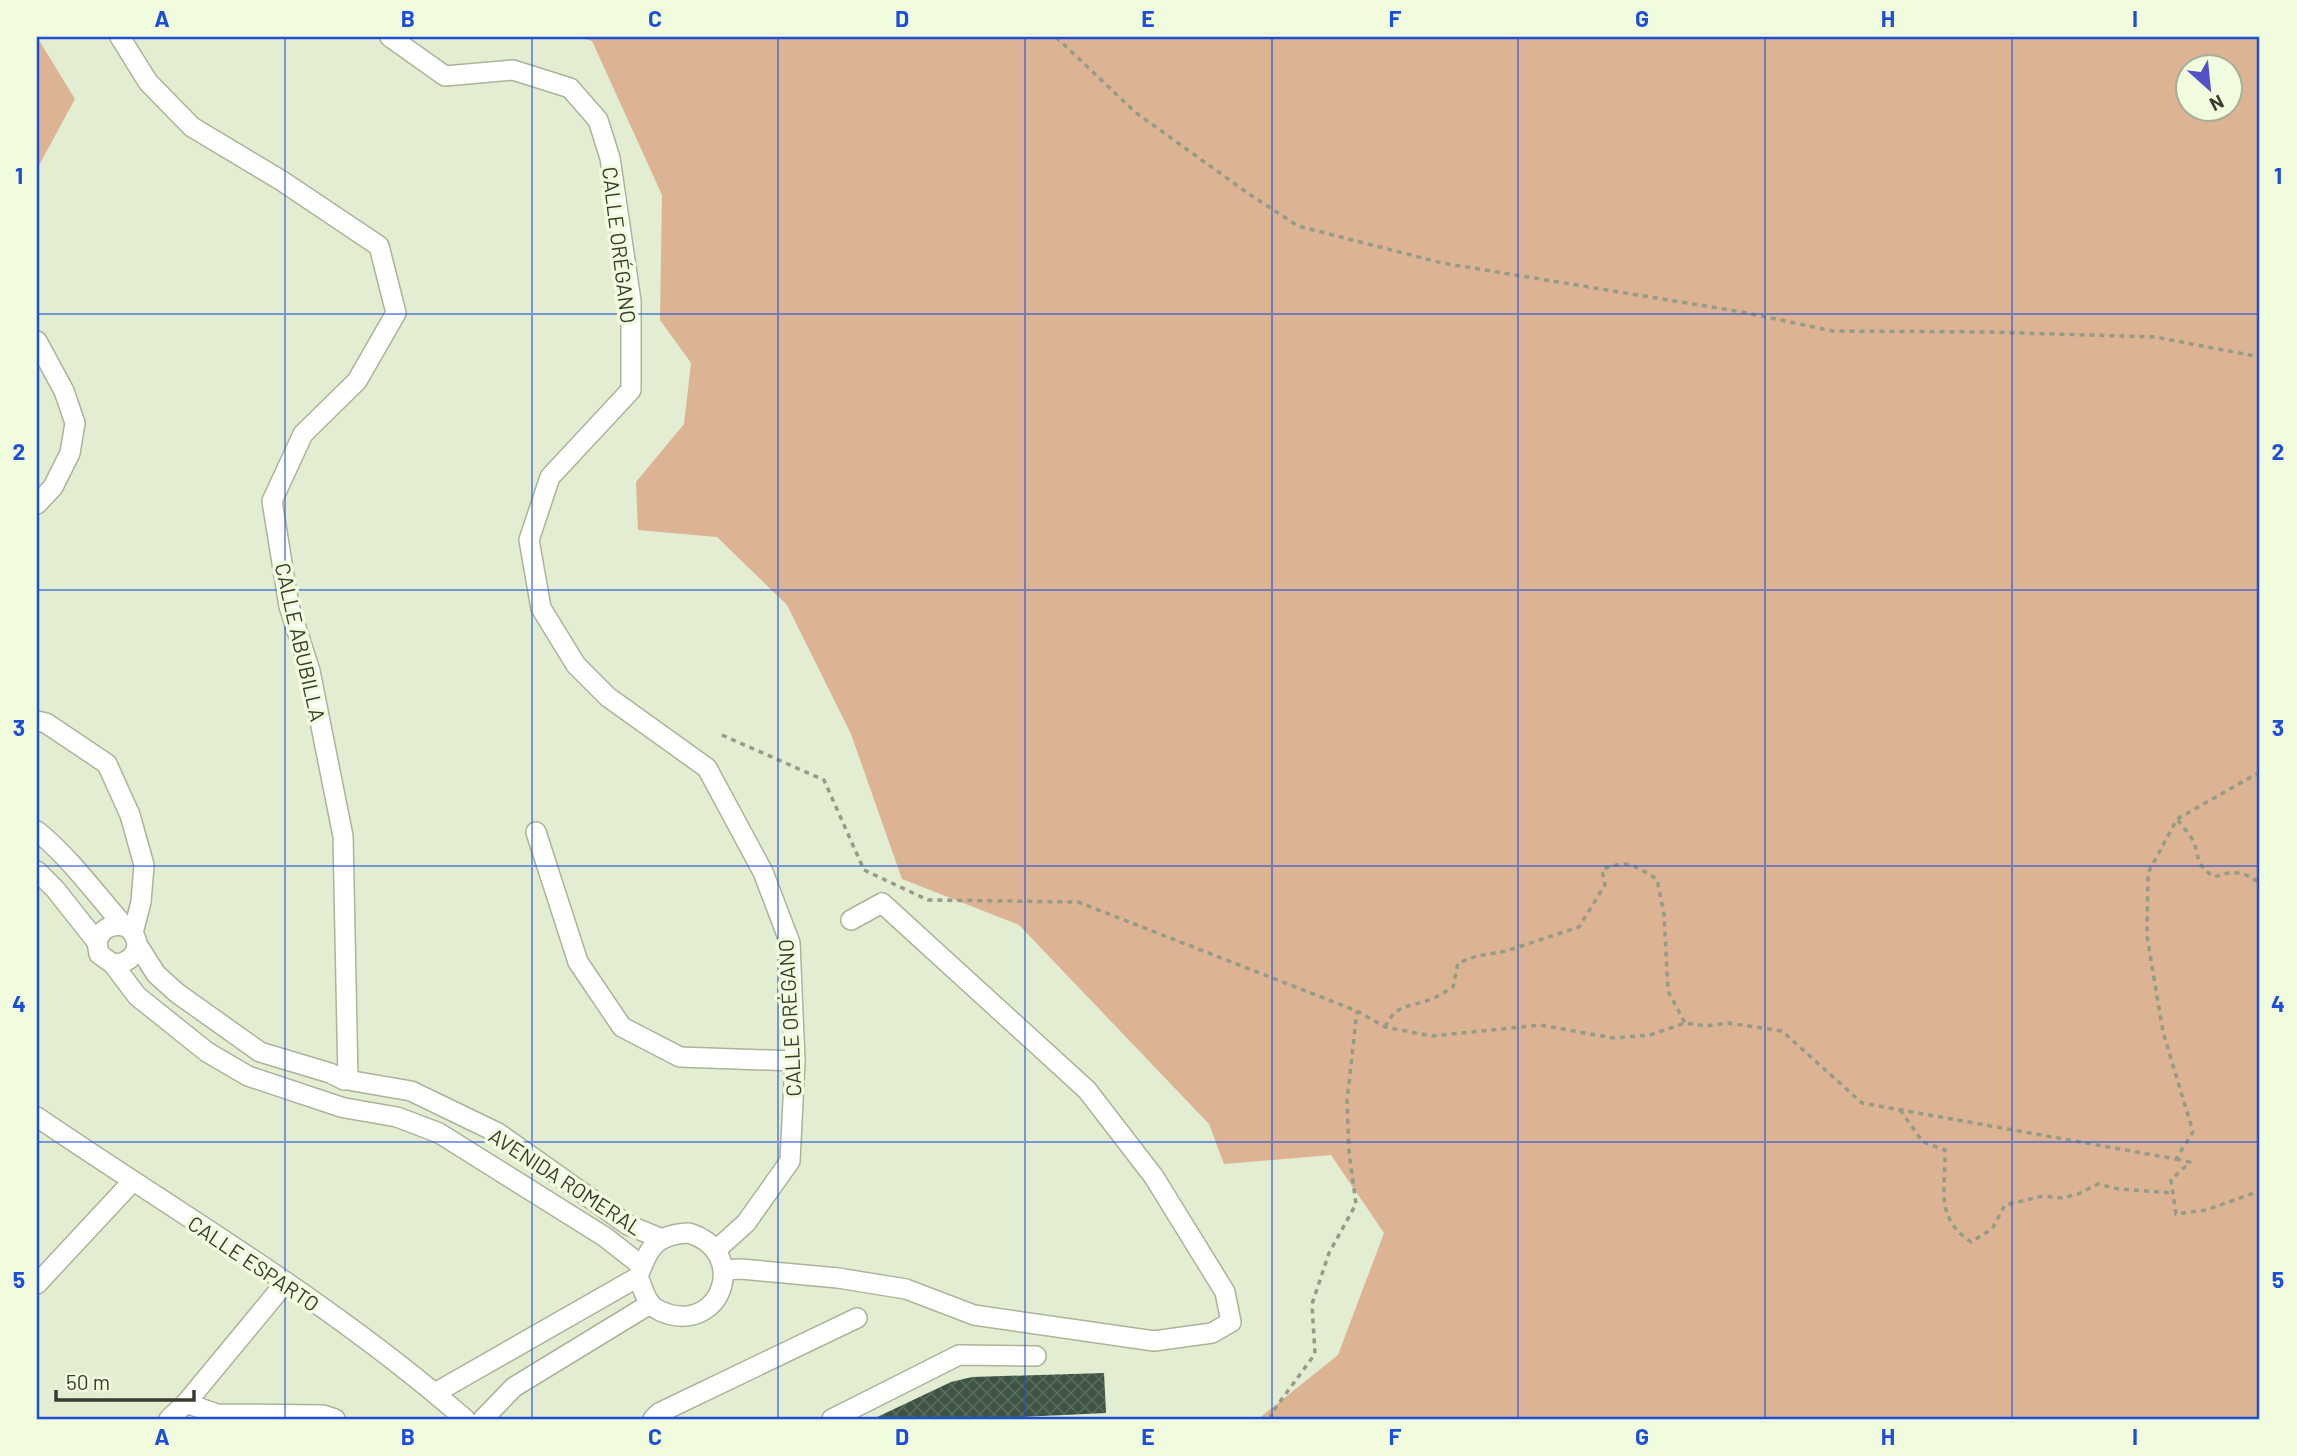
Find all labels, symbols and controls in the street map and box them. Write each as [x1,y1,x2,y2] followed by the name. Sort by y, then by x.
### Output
[154,4,170,32] text: A
[401,4,415,32] text: B
[648,4,662,32] text: C
[895,4,909,32] text: D
[1141,4,1155,32] text: E
[1389,4,1402,32] text: F
[1635,4,1649,32] text: G
[1881,4,1895,32] text: H
[2132,4,2138,32] text: I
[2174,52,2244,122] north arrow
[2206,90,2228,117] text: N
[15,161,23,189] text: 1
[2274,161,2282,189] text: 1
[598,165,642,325] street label: CALLE ORÉGANO
[13,437,25,465] text: 2
[2272,437,2284,465] text: 2
[271,560,331,724] street label: CALLE ABUBILLA
[13,713,25,741] text: 3
[2272,713,2284,741] text: 3
[772,939,806,1097] street label: CALLE ORÉGANO
[12,989,26,1017] text: 4
[2271,989,2285,1017] text: 4
[485,1122,647,1240] street label: AVENIDA ROMERAL
[184,1210,324,1316] street label: CALLE ESPARTO
[13,1265,25,1293] text: 5
[2272,1265,2284,1293] text: 5
[56,1358,194,1402] scale bar
[66,1369,110,1394] text: 50 m
[154,1422,170,1450] text: A
[401,1422,415,1450] text: B
[648,1422,662,1450] text: C
[895,1422,909,1450] text: D
[1141,1422,1155,1450] text: E
[1389,1422,1402,1450] text: F
[1635,1422,1649,1450] text: G
[1881,1422,1895,1450] text: H
[2132,1422,2138,1450] text: I

